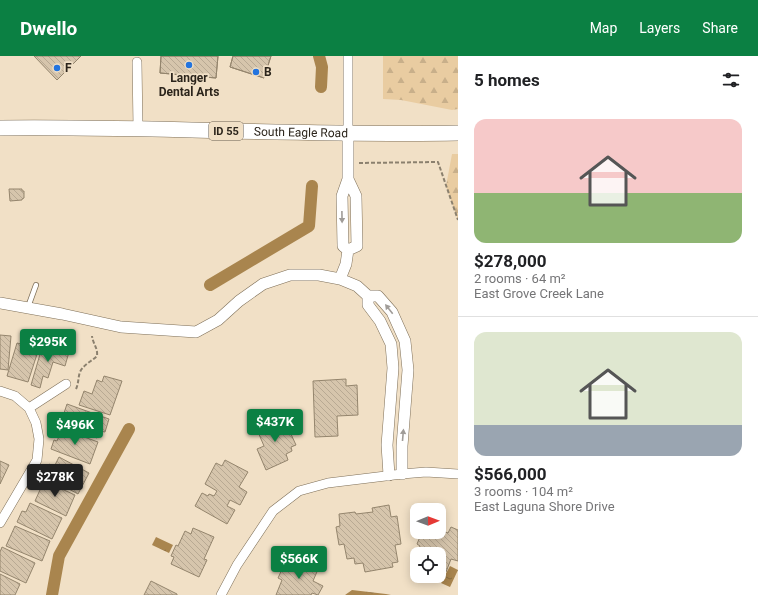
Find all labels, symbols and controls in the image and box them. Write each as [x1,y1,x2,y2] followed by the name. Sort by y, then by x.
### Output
[20,17,77,40] text: Dwello
[590,20,617,36] text: Map
[639,20,680,36] text: Layers
[702,20,738,36] text: Share
[184,60,194,70] marker: Langer Dental Arts
[65,61,72,75] place label: F
[52,63,62,73] marker: F
[264,65,272,79] place label: B
[251,67,261,77] marker: B
[720,69,742,91] icon: filters
[474,70,540,90] text: 5 homes
[159,71,219,99] place label: Langer Dental Arts
[209,122,243,140] road number: ID 55
[254,124,348,140] street label: South Eagle Road
[572,145,644,217] icon: home
[339,211,345,224] one-way arrow
[474,251,546,271] text: $278,000
[474,271,566,286] text: 2 rooms · 64 m²
[474,286,604,301] text: East Grove Creek Lane
[385,304,394,315] one-way arrow
[20,329,76,363] pin: $295K
[29,334,67,349] text: $295K
[572,358,644,430] icon: home
[247,409,303,443] pin: $437K
[47,412,103,446] pin: $496K
[256,414,294,429] text: $437K
[56,417,94,432] text: $496K
[399,429,406,441] one-way arrow
[27,464,83,498] pin: $278K
[474,464,546,484] text: $566,000
[36,469,74,484] text: $278K
[474,484,573,499] text: 3 rooms · 104 m²
[474,499,615,514] text: East Laguna Shore Drive
[410,503,446,539] north arrow
[410,503,446,583] map controls
[271,546,327,580] pin: $566K
[410,547,446,583] button: locate
[280,551,318,566] text: $566K

